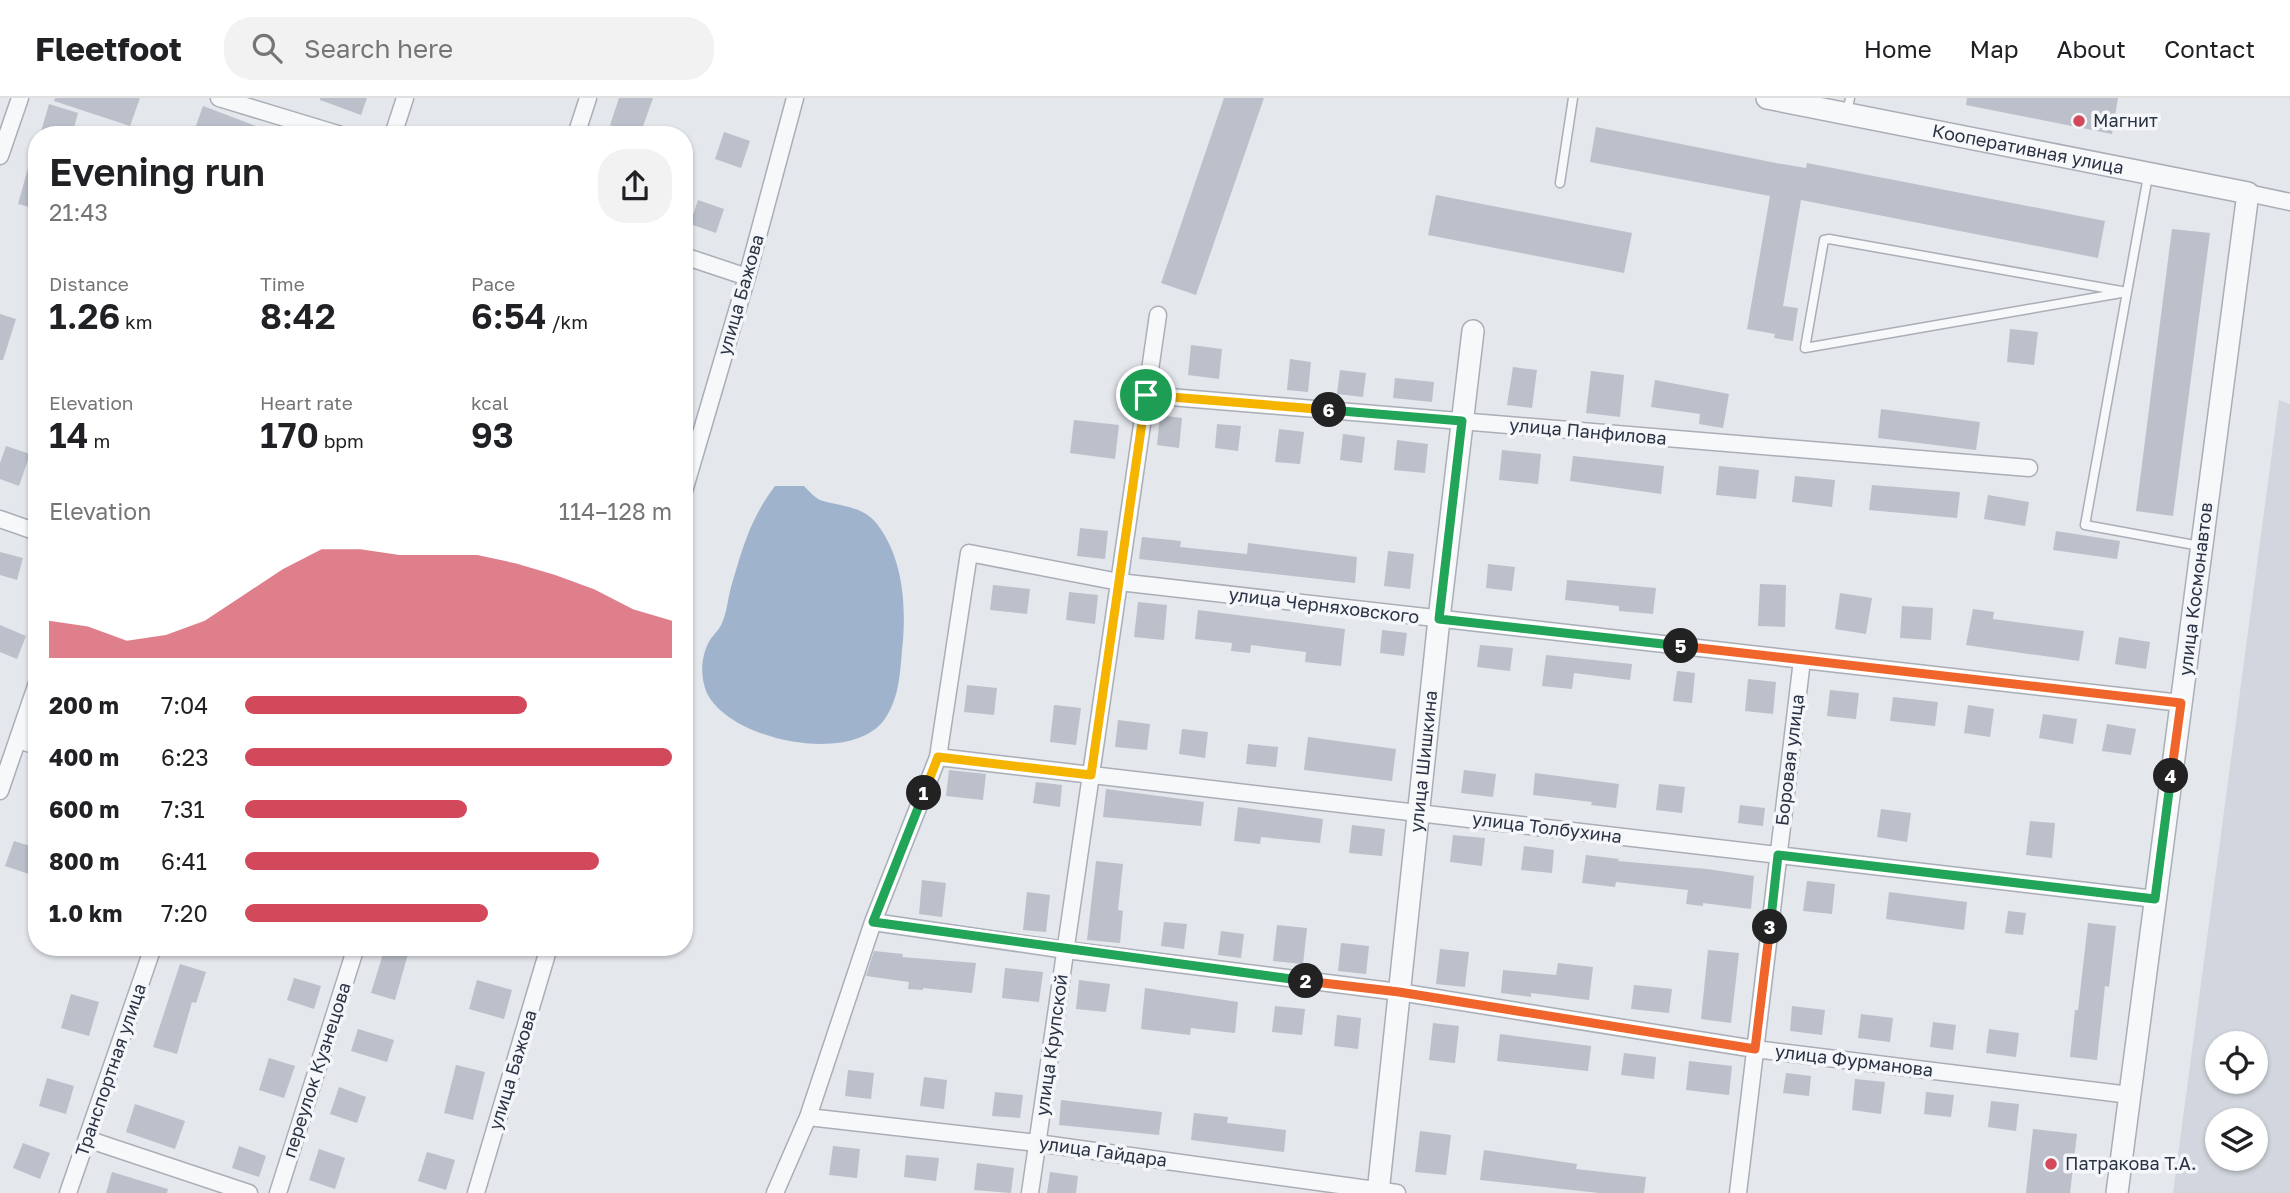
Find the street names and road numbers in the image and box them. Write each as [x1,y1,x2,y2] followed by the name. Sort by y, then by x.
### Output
[1930,119,2126,178] street label: Кооперативная улица
[712,232,768,358] street label: улица Бажова
[1508,413,1668,449] street label: улица Панфилова
[2173,501,2217,677] street label: улица Космонавтов
[1227,582,1421,628] street label: улица Черняховского
[1404,689,1441,833] street label: улица Шишкина
[1770,693,1808,827] street label: Боровая улица
[1471,807,1623,847] street label: улица Толбухина
[1030,973,1072,1117] street label: улица Крупской
[277,979,355,1160] street label: переулок Кузнецова
[70,980,150,1159] street label: Транспортная улица
[483,1007,541,1132] street label: улица Бажова
[1774,1039,1934,1081] street label: улица Фурманова
[1038,1131,1169,1171] street label: улица Гайдара

